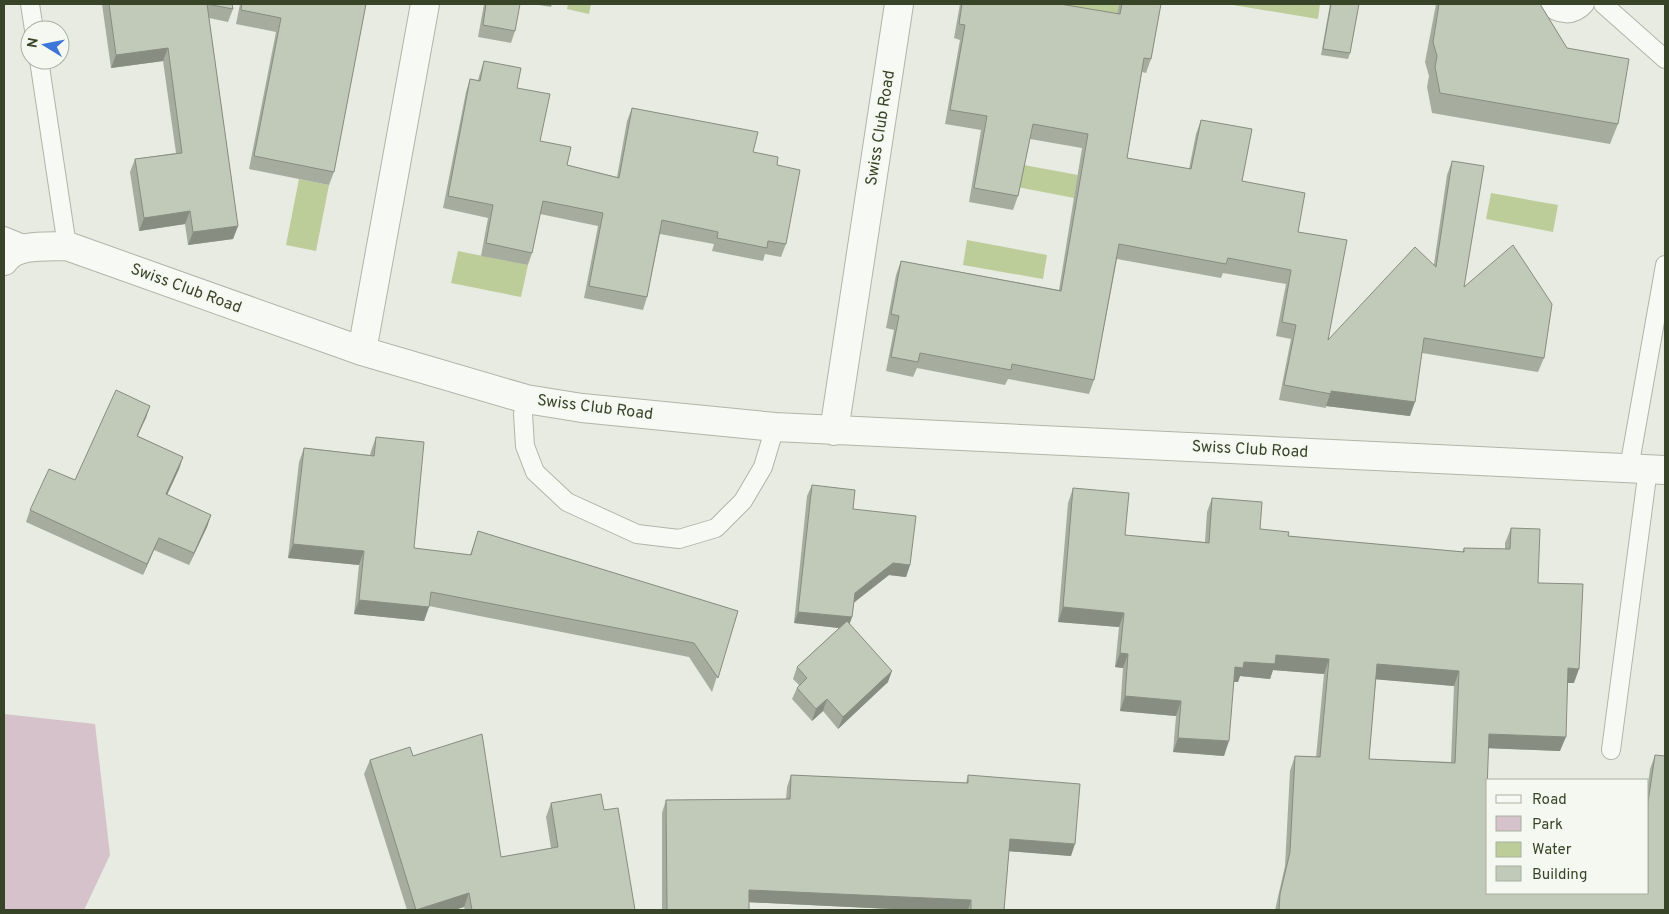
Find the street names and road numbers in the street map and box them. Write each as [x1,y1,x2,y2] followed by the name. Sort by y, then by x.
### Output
[862,69,900,187] street label: Swiss Club Road
[128,260,244,318] street label: Swiss Club Road
[536,391,654,425] street label: Swiss Club Road
[1191,437,1309,463] street label: Swiss Club Road

